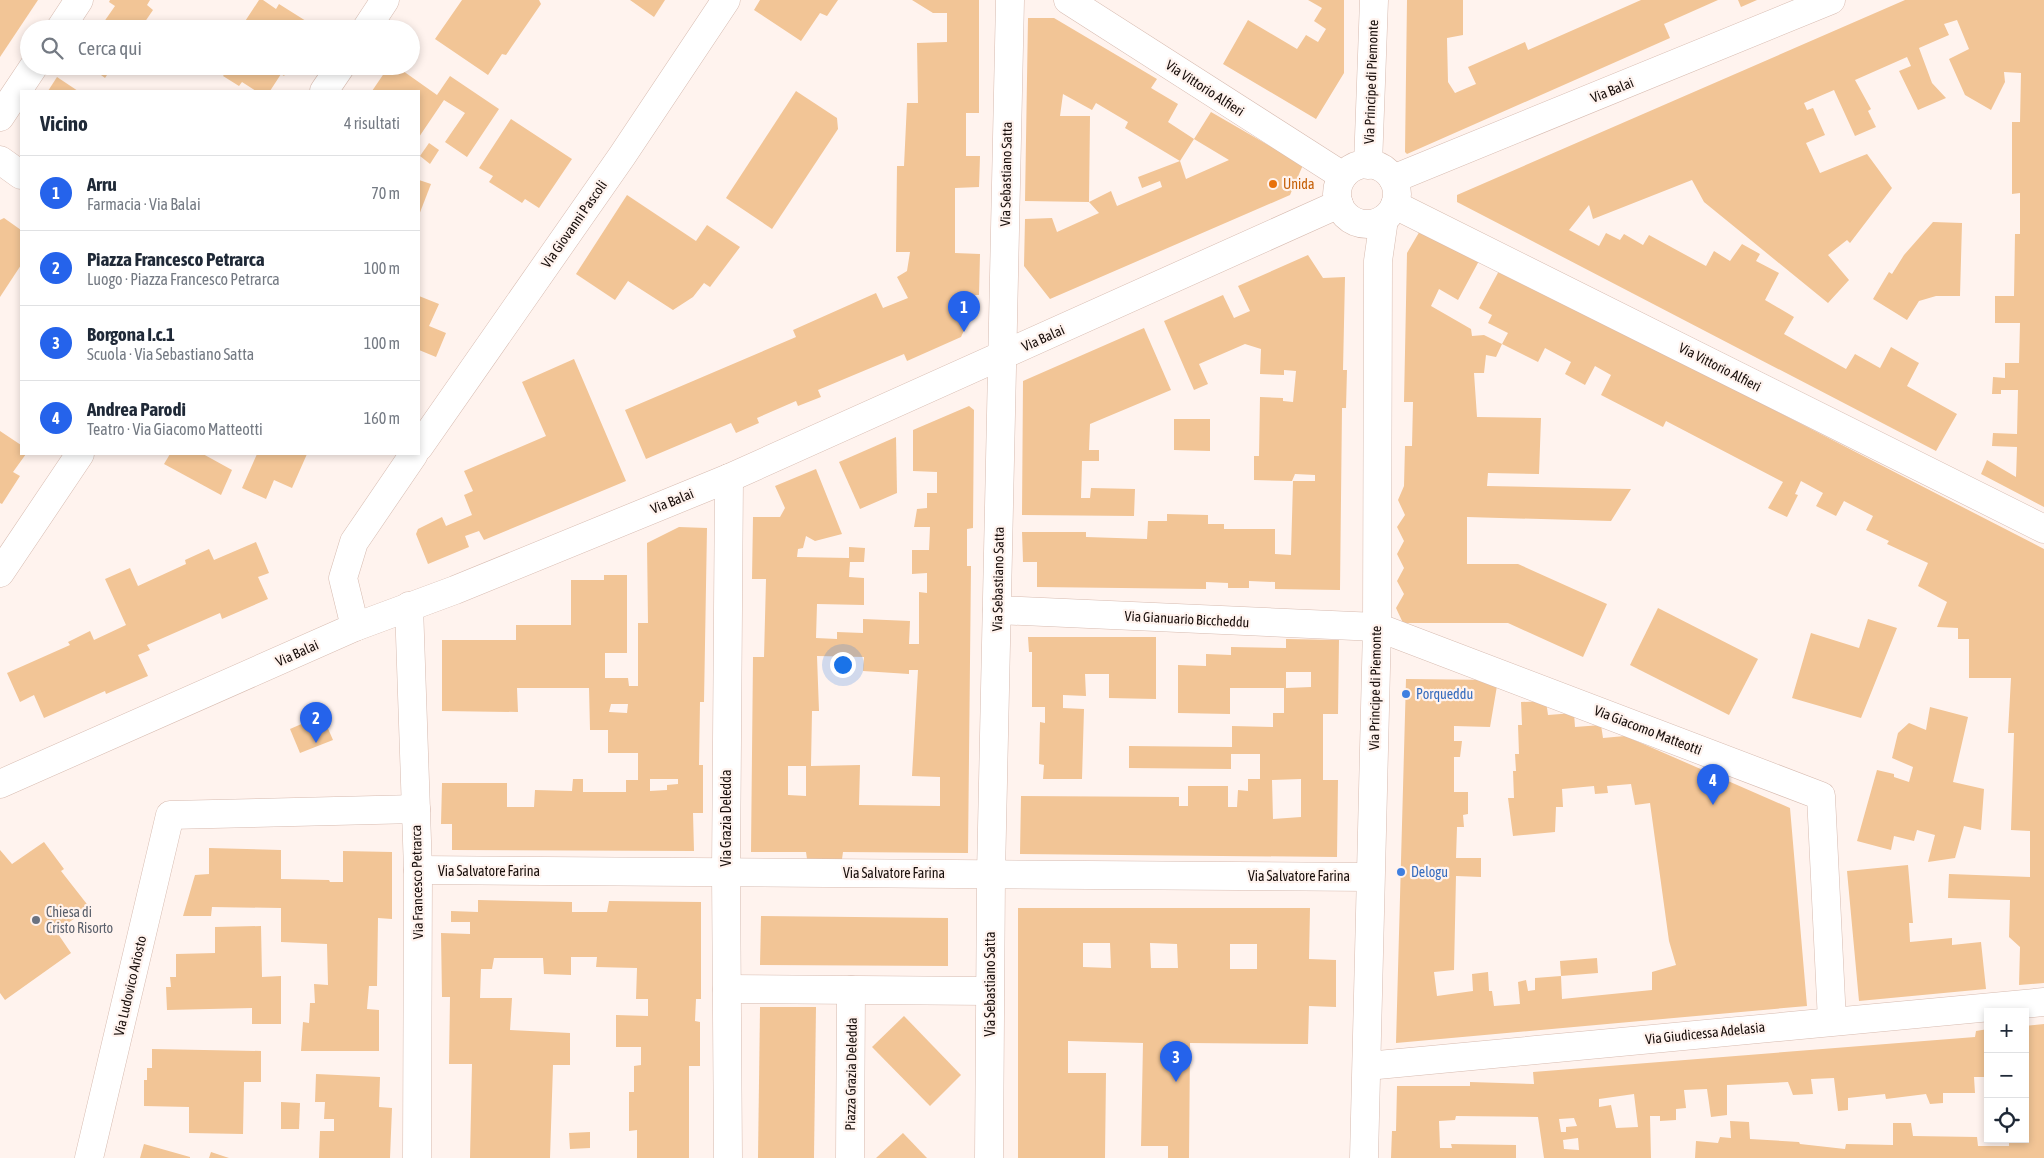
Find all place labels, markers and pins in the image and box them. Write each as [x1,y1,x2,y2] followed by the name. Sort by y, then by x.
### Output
[1283,176,1314,192] place label: Unida
[1267,178,1279,190] marker: Unida
[948,291,980,332] pin: 1
[1416,686,1473,702] place label: Porqueddu
[1400,688,1412,700] marker: Porqueddu
[300,702,332,743] pin: 2
[1697,764,1729,805] pin: 4
[1411,864,1448,880] place label: Delogu
[1395,866,1407,878] marker: Delogu
[46,904,113,936] place label: Chiesa di Cristo Risorto
[30,914,42,926] marker: Chiesa di Cristo Risorto
[1160,1041,1192,1082] pin: 3

